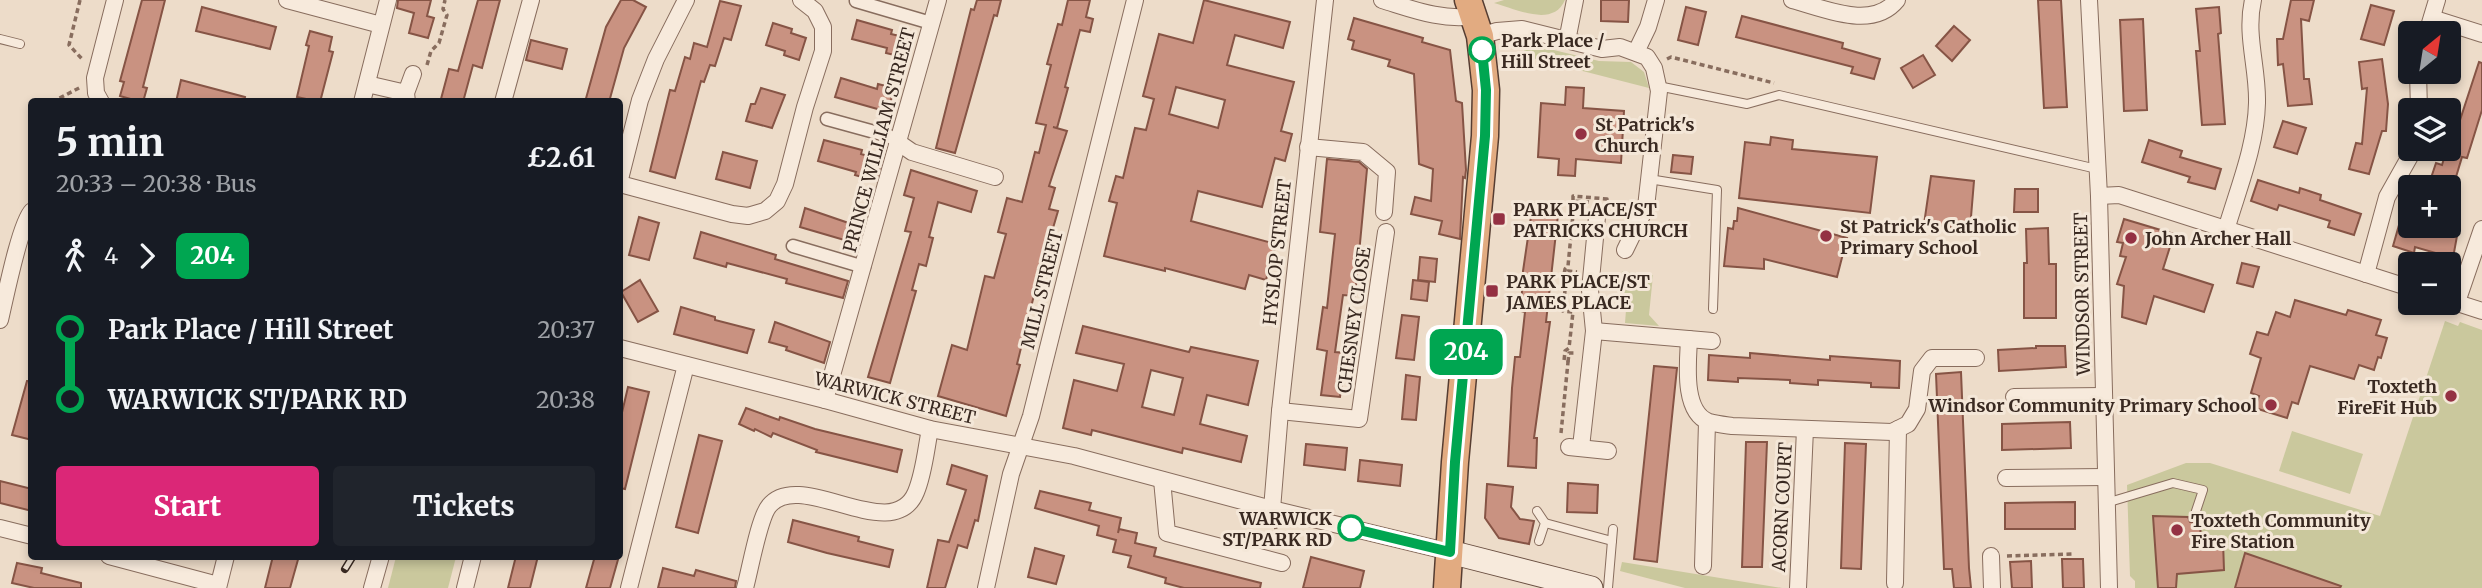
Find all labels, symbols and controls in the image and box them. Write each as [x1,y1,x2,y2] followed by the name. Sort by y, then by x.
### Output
[2398,21,2460,84] north arrow
[2398,21,2461,315] map controls
[838,25,920,255] street label: PRINCE WILLIAM STREET
[1501,29,1605,73] place label: Park Place / Hill Street
[1469,37,1495,63] marker: Park Place / Hill Street
[2398,98,2461,161] button: layers
[1595,113,1694,157] place label: St Patrick's Church
[56,119,164,166] text: 5 min
[1573,126,1589,142] marker: St Patrick's Church
[527,141,595,174] text: £2.61
[56,169,256,198] text: 20:33 – 20:38 · Bus
[2398,175,2461,238] button: +
[1258,177,1296,326] street label: HYSLOP STREET
[1513,198,1688,242] place label: PARK PLACE/ST PATRICKS CHURCH
[1491,211,1507,227] marker: PARK PLACE/ST PATRICKS CHURCH
[2069,212,2095,377] street label: WINDSOR STREET
[1840,215,2016,259] place label: St Patrick's Catholic Primary School
[1016,227,1068,351] street label: MILL STREET
[2144,227,2291,250] place label: John Archer Hall
[1818,228,1834,244] marker: St Patrick's Catholic Primary School
[2123,230,2139,246] marker: John Archer Hall
[56,237,94,275] icon: walk
[128,237,166,275] icon: forward
[190,240,235,271] text: 204
[104,241,118,270] text: 4
[1332,245,1376,395] street label: CHESNEY CLOSE
[2398,252,2461,315] button: −
[1505,270,1650,314] place label: PARK PLACE/ST JAMES PLACE
[1484,283,1500,299] marker: PARK PLACE/ST JAMES PLACE
[108,313,394,346] text: Park Place / Hill Street
[537,315,595,344] text: 20:37
[1426,329,1506,375] line badge: 204
[1444,336,1488,367] text: 204
[811,367,978,429] street label: WARWICK STREET
[2337,375,2437,419] place label: Toxteth FireFit Hub
[108,383,407,416] text: WARWICK ST/PARK RD
[536,385,595,414] text: 20:38
[2443,388,2459,404] marker: Toxteth FireFit Hub
[1927,394,2257,417] place label: Windsor Community Primary School
[2263,397,2279,413] marker: Windsor Community Primary School
[1767,441,1797,574] street label: ACORN COURT
[56,466,319,546] button: Start
[333,466,595,546] button: Tickets
[1222,507,1333,551] place label: WARWICK ST/PARK RD
[2191,509,2371,553] place label: Toxteth Community Fire Station
[1338,515,1364,541] marker: WARWICK ST/PARK RD
[2169,522,2185,538] marker: Toxteth Community Fire Station

